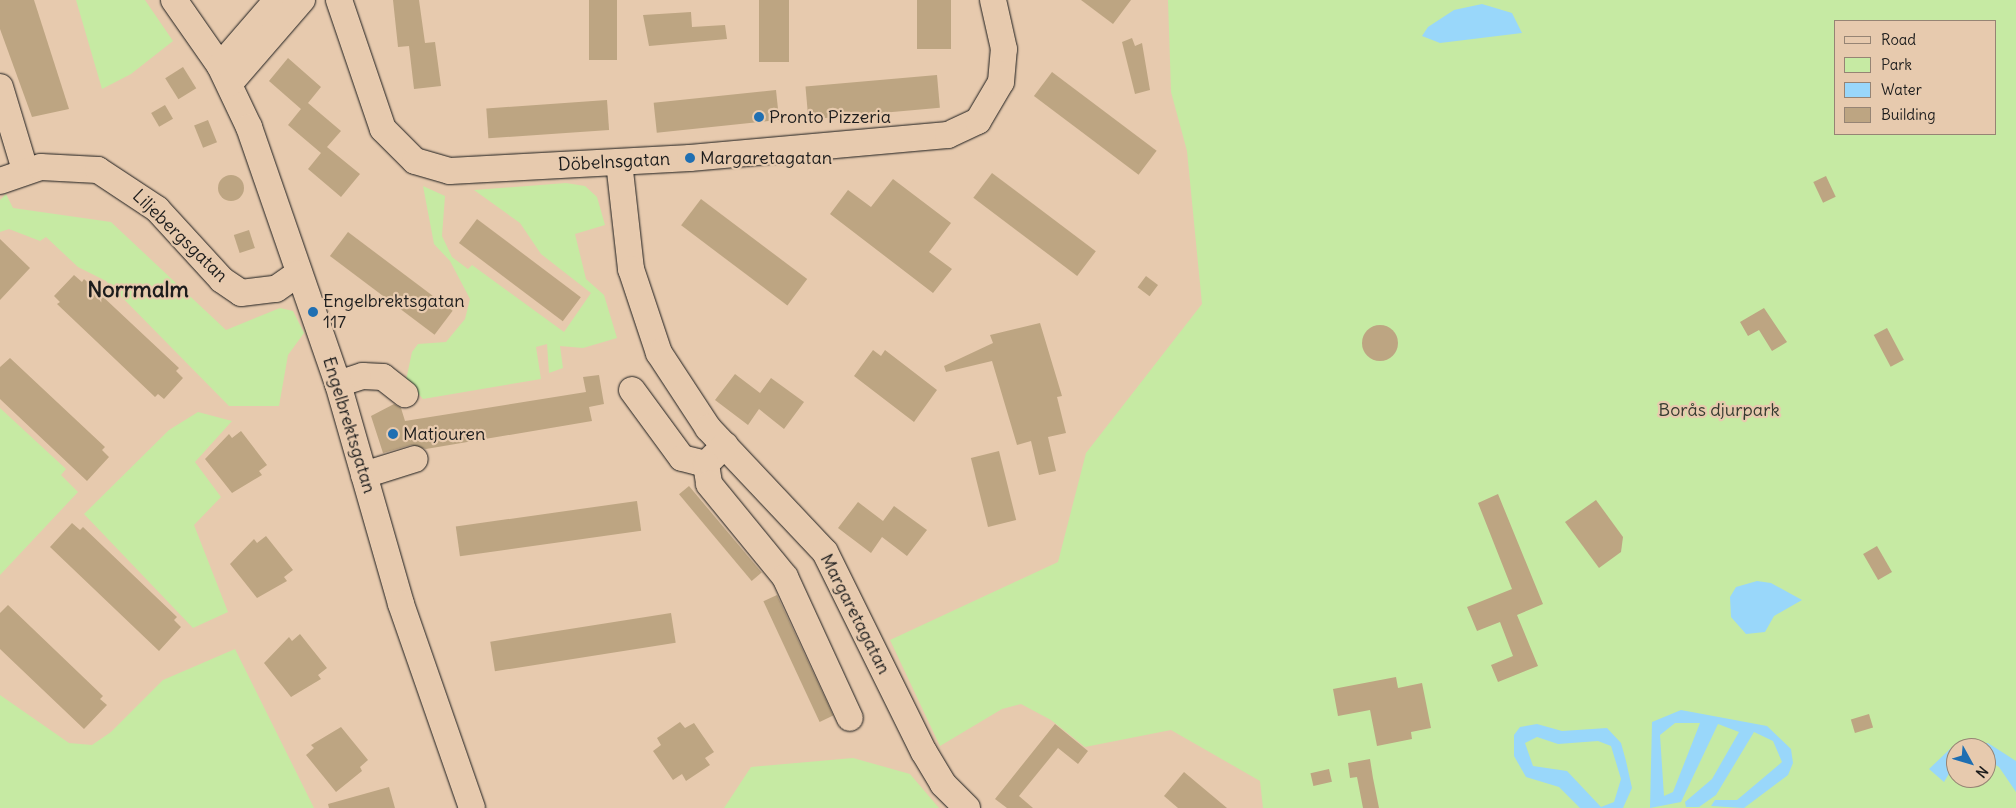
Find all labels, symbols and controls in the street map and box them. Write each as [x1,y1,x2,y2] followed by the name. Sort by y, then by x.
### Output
[1834,20,1996,135] legend
[1881,30,1916,49] text: Road
[1881,55,1912,74] text: Park
[1881,80,1922,99] text: Water
[1881,105,1936,124] text: Building
[769,106,891,128] place label: Pronto Pizzeria
[753,111,765,123] marker: Pronto Pizzeria
[700,147,832,169] place label: Margaretagatan
[557,148,671,176] street label: Döbelnsgatan
[684,152,696,164] marker: Margaretagatan
[128,185,232,287] street label: Liljebergsgatan
[87,277,189,303] district label: Norrmalm
[323,291,465,334] place label: Engelbrektsgatan 117
[307,306,319,318] marker: Engelbrektsgatan 117
[318,354,380,496] street label: Engelbrektsgatan
[1658,399,1780,421] park label: Borås djurpark
[403,423,485,445] place label: Matjouren
[387,428,399,440] marker: Matjouren
[815,550,895,678] street label: Margaretagatan
[1946,738,1996,788] north arrow
[1972,762,1992,781] text: N

